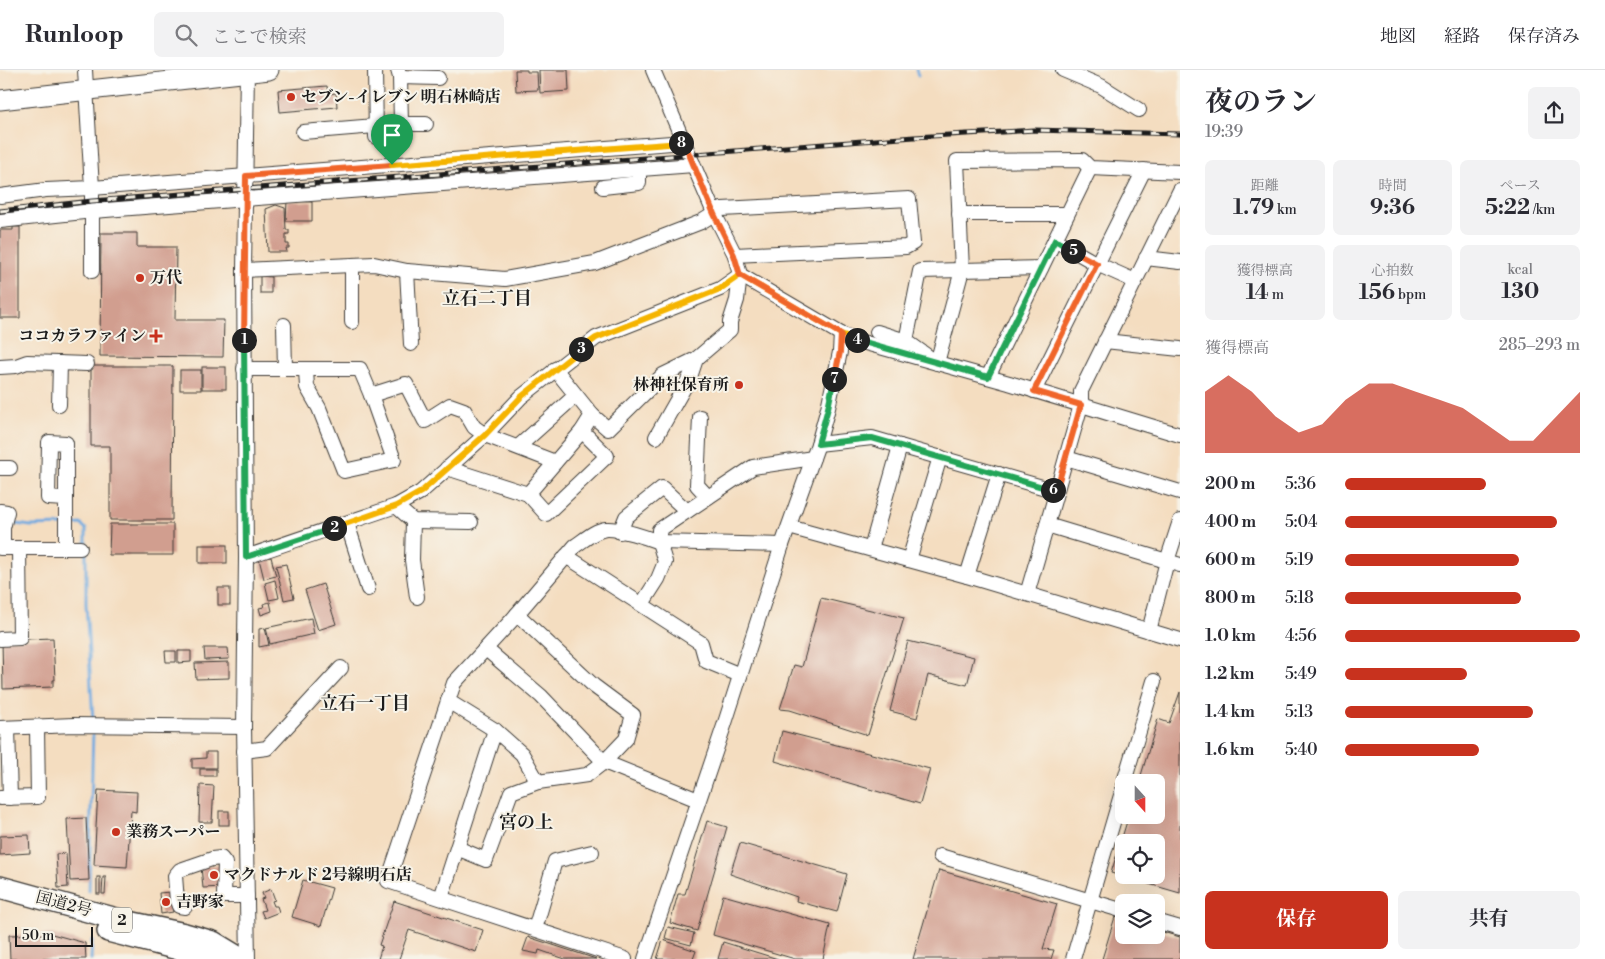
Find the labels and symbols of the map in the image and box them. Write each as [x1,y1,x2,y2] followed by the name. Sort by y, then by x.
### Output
[301,87,501,107] place label: セブン-イレブン 明石林崎店
[285,91,297,103] marker: セブン-イレブン 明石林崎店
[371,114,413,165] pin
[668,130,694,156] pin: 8
[1060,238,1086,264] pin: 5
[150,268,182,288] place label: 万代
[134,272,146,284] marker: 万代
[442,287,532,310] district label: 立石二丁目
[18,326,146,346] place label: ココカラファイン
[232,328,256,352] pin: 1
[844,328,870,352] pin: 4
[150,330,162,342] marker: ココカラファイン
[568,336,594,362] pin: 3
[822,366,846,392] pin: 7
[633,375,729,395] place label: 林神社保育所
[733,379,745,391] marker: 林神社保育所
[1040,478,1066,502] pin: 6
[322,516,346,540] pin: 2
[320,692,410,715] district label: 立石一丁目
[1115,774,1165,824] north arrow
[499,811,553,834] district label: 宮の上
[126,822,220,842] place label: 業務スーパー
[110,826,122,838] marker: 業務スーパー
[224,865,412,885] place label: マクドナルド 2号線明石店
[208,869,220,881] marker: マクドナルド 2号線明石店
[34,887,94,921] street label: 国道2号
[176,892,224,912] place label: 吉野家
[160,896,172,908] marker: 吉野家
[112,908,132,932] road number: 2
[15,924,92,947] scale bar

